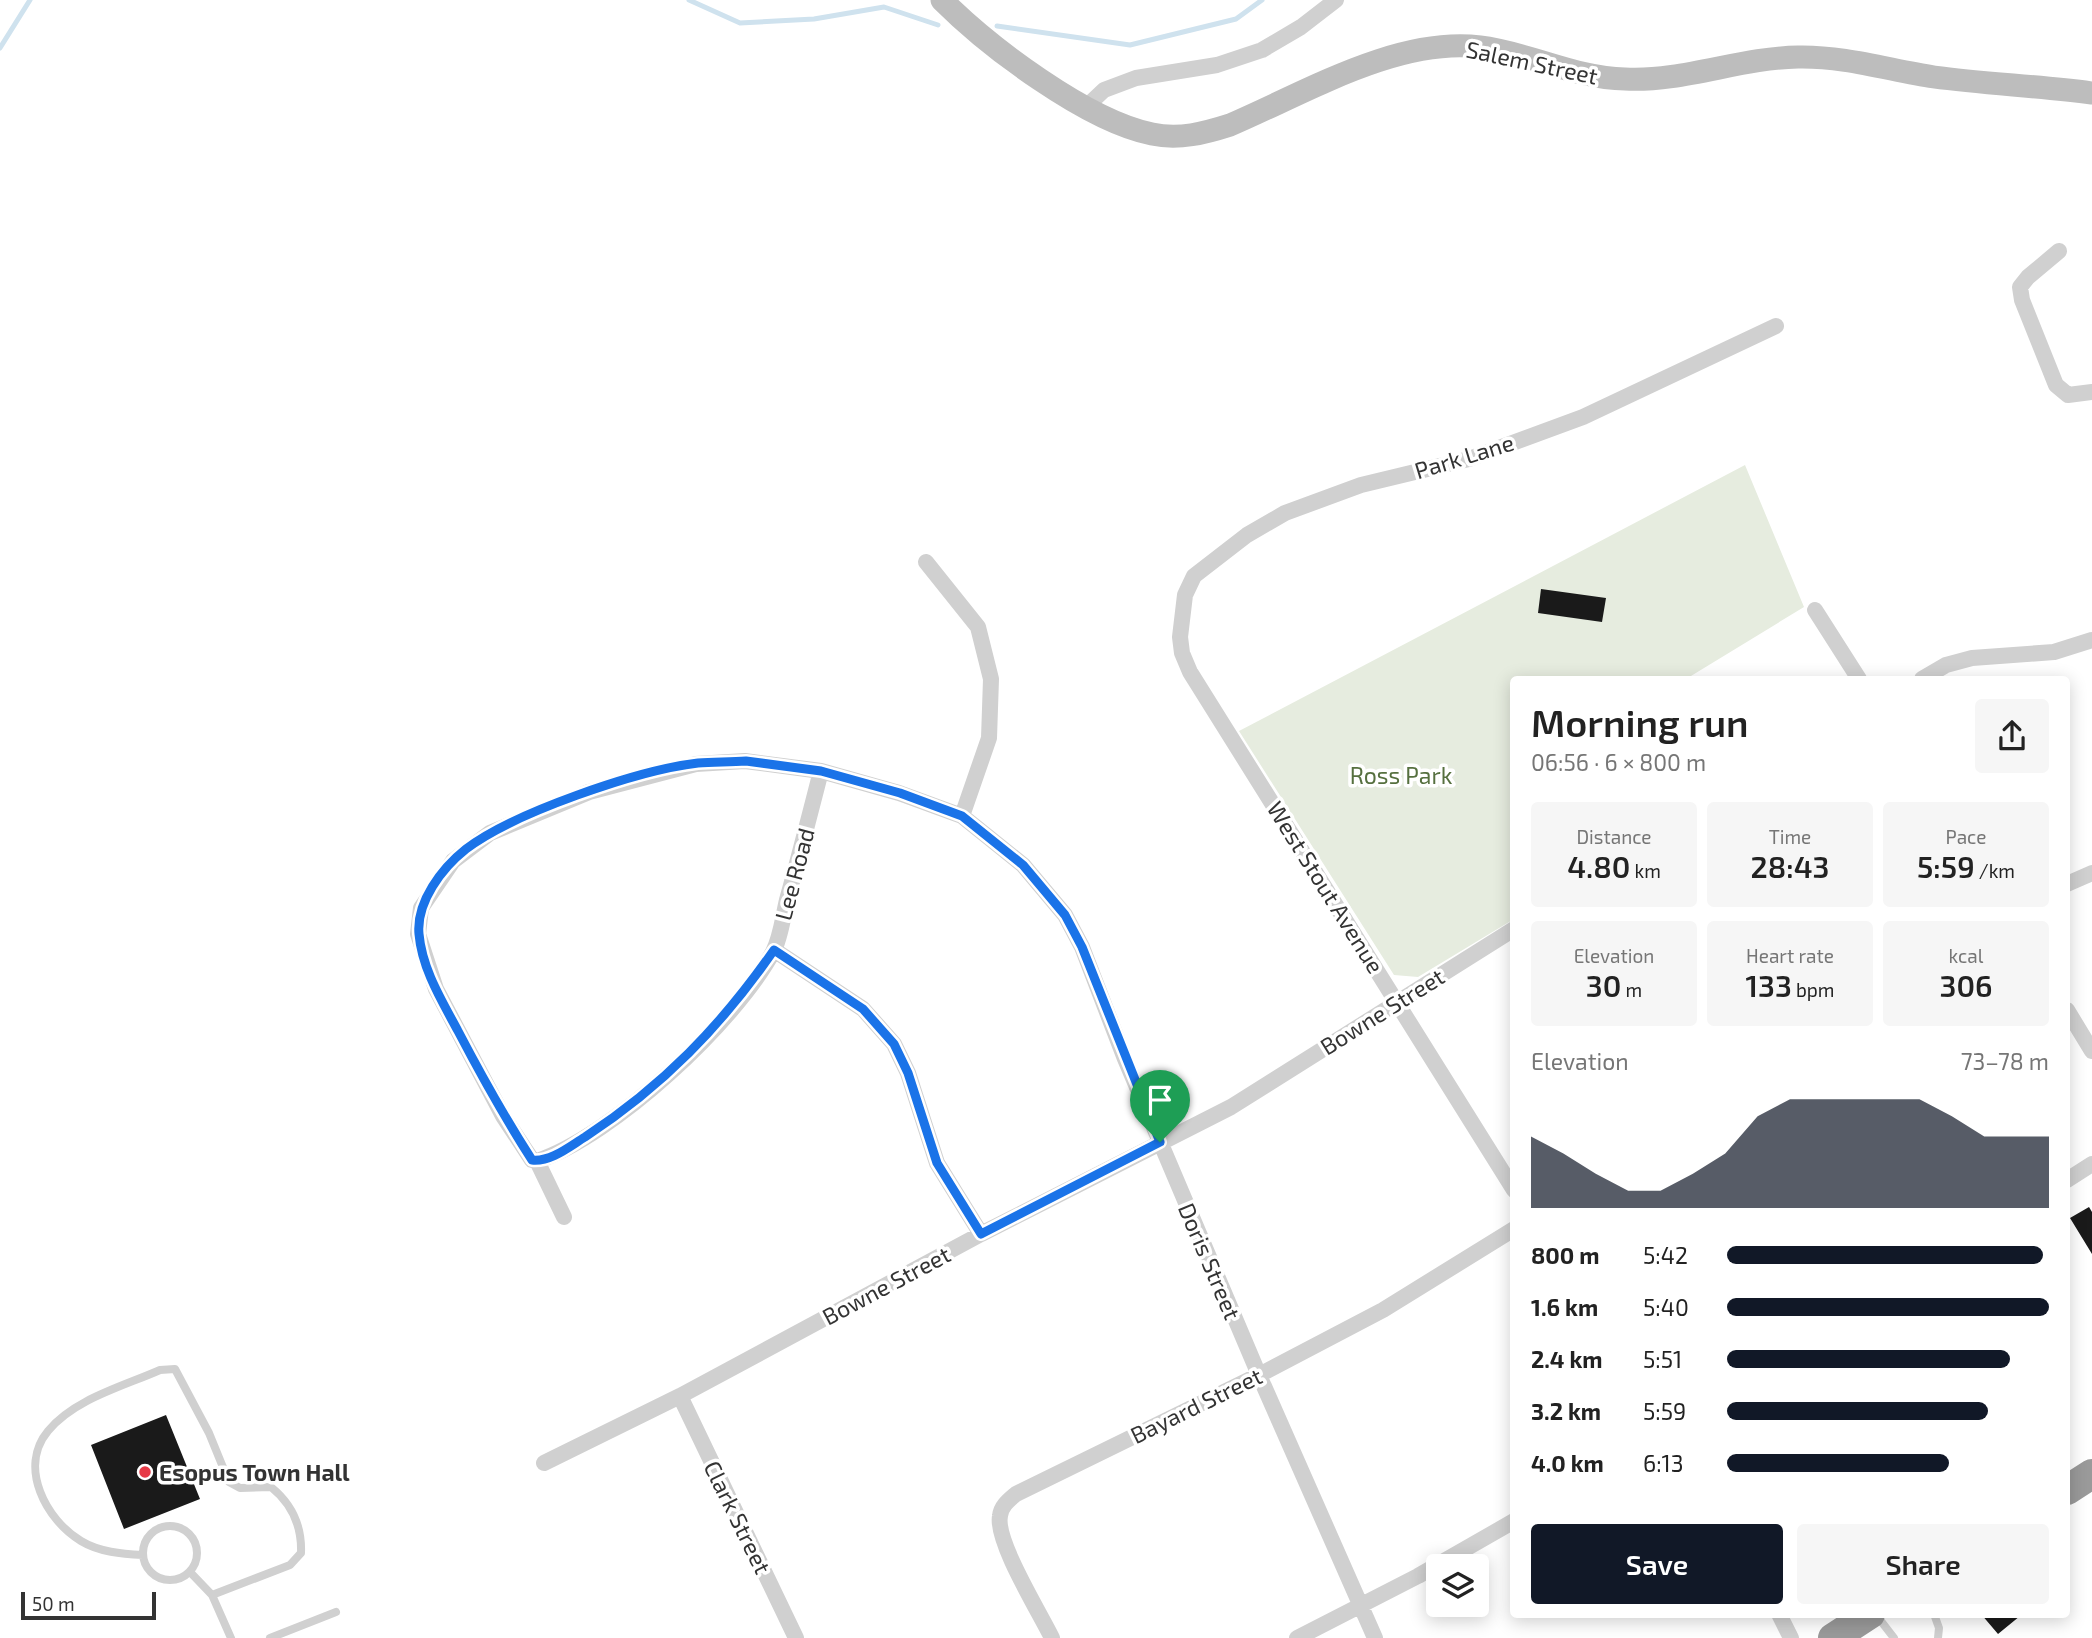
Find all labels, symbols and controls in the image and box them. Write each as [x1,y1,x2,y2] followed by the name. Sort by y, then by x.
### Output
[1464,34,1601,90] street label: Salem Street
[1411,428,1517,484] street label: Park Lane
[1531,699,1749,745] text: Morning run
[1975,699,2049,773] button: share
[1531,748,1706,776] text: 06:56 · 6 × 800 m
[1350,761,1453,789] park label: Ross Park
[1262,796,1390,978] street label: West Stout Avenue
[768,825,820,923] street label: Lee Road
[1576,825,1652,848] text: Distance
[1769,825,1811,848] text: Time
[1946,825,1986,848] text: Pace
[1567,848,1630,884] text: 4.80
[1751,848,1829,884] text: 28:43
[1917,848,1975,884] text: 5:59
[1630,859,1661,882] text: km
[1975,859,2015,882] text: /km
[1574,944,1654,967] text: Elevation
[1746,944,1834,967] text: Heart rate
[1949,944,1983,967] text: kcal
[1315,962,1449,1060] street label: Bowne Street
[1586,967,1621,1003] text: 30
[1746,967,1792,1003] text: 133
[1940,967,1992,1003] text: 306
[1621,978,1642,1001] text: m
[1792,978,1835,1001] text: bpm
[1531,1047,1629,1075] text: Elevation
[1961,1047,2049,1075] text: 73–78 m
[1130,1070,1190,1142] pin
[1141,1081,1179,1119] icon: arrive
[1173,1198,1247,1324] street label: Doris Street
[817,1239,955,1330] street label: Bowne Street
[1531,1241,1600,1269] text: 800 m
[1643,1241,1688,1269] text: 5:42
[1531,1293,1598,1321] text: 1.6 km
[1643,1293,1689,1321] text: 5:40
[1531,1345,1603,1373] text: 2.4 km
[1643,1345,1682,1373] text: 5:51
[1126,1361,1267,1449] street label: Bayard Street
[1531,1397,1601,1425] text: 3.2 km
[1643,1397,1686,1425] text: 5:59
[1531,1449,1604,1477] text: 4.0 km
[1643,1449,1684,1477] text: 6:13
[699,1456,777,1578] street label: Clark Street
[159,1458,350,1486] place label: Esopus Town Hall
[137,1464,153,1480] marker: Esopus Town Hall
[1531,1524,1783,1604] button: Save
[1797,1524,2049,1604] button: Share
[1426,1554,1489,1617] map controls
[1426,1554,1489,1617] button: layers
[21,1589,156,1621] scale bar
[32,1592,75,1615] text: 50 m

